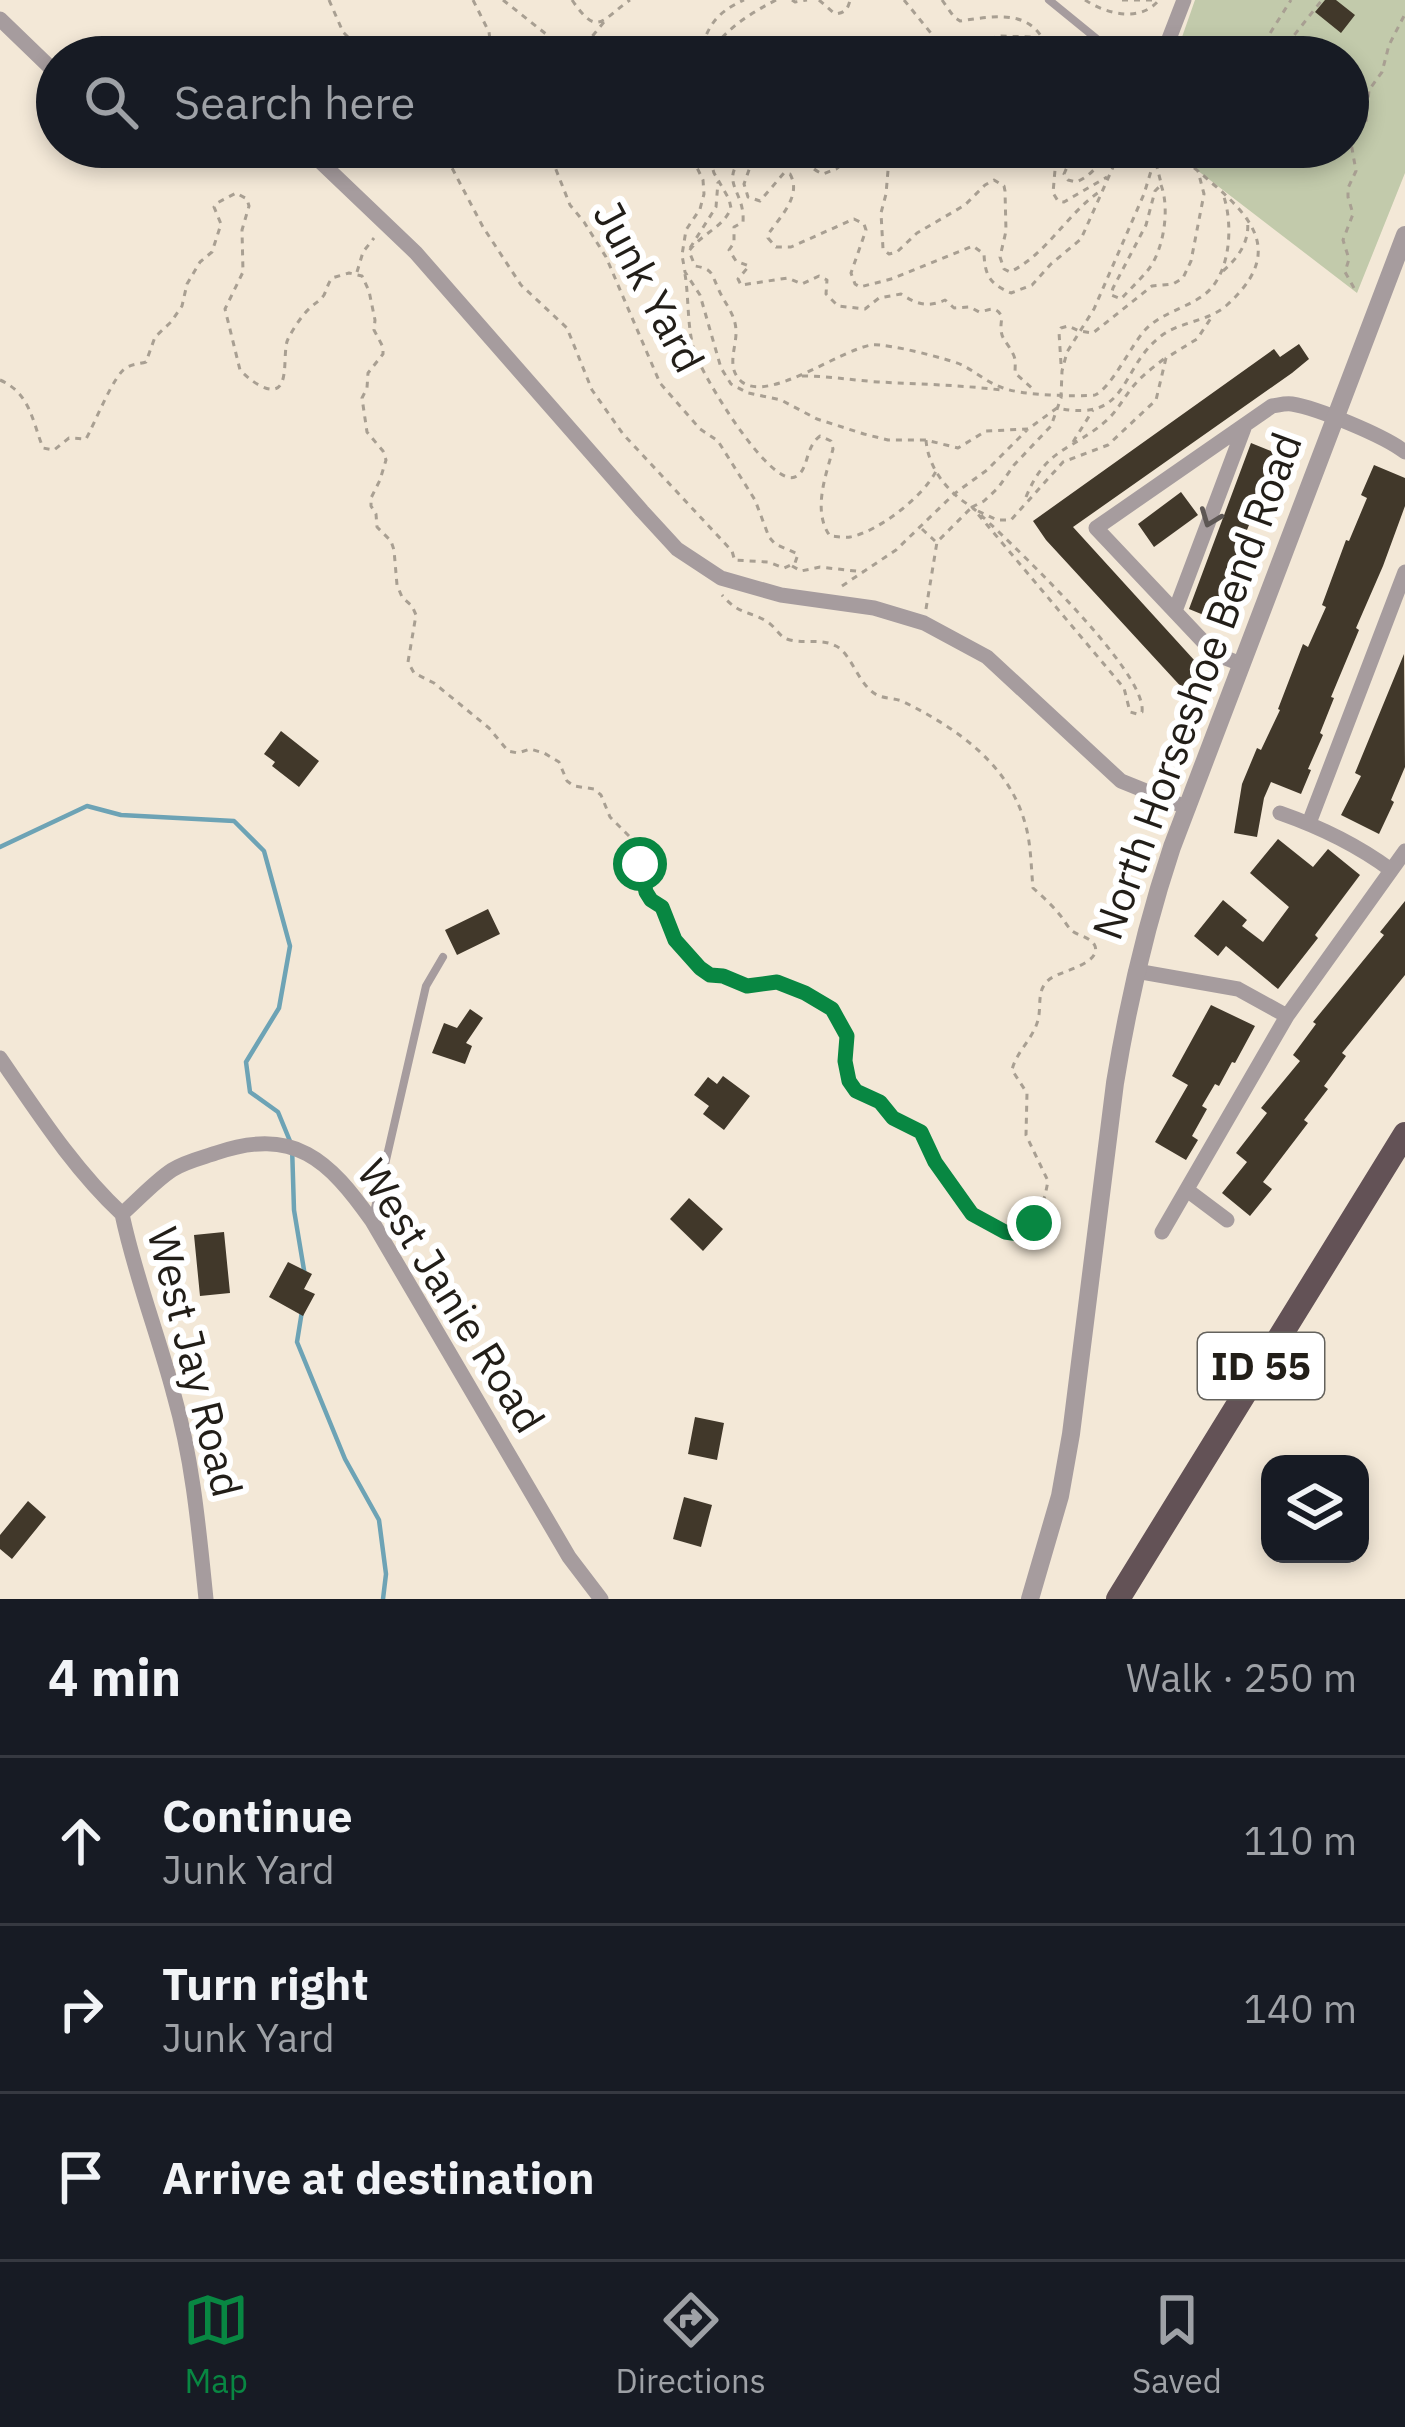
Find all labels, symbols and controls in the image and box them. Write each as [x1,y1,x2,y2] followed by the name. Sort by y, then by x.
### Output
[36,36,1369,168] search box
[78,69,144,135] icon: search
[174,73,415,131] text: Search here
[582,192,717,382] street label: Junk Yard
[1079,425,1314,947] street label: North Horseshoe Bend Road
[1199,506,1224,527] one-way arrow
[613,837,667,891] route start
[345,1149,558,1443] street label: West Janie Road
[1007,1196,1061,1250] route end
[135,1221,256,1502] street label: West Jay Road
[1198,1333,1324,1399] road number: ID 55
[1261,1455,1369,1563] map controls
[1261,1455,1369,1563] button: layers
[48,1644,181,1710] text: 4 min
[1126,1652,1357,1703] text: Walk · 250 m
[162,1786,353,1844] text: Continue
[48,1808,114,1874] icon: ahead
[1244,1815,1357,1866] text: 110 m
[162,1844,335,1895] text: Junk Yard
[162,1954,369,2012] text: Turn right
[48,1976,114,2042] icon: right
[1244,1983,1357,2034] text: 140 m
[162,2012,335,2063] text: Junk Yard
[48,2144,114,2210] icon: arrive
[162,2148,595,2206] text: Arrive at destination
[183,2287,249,2402] tab: Map
[616,2287,766,2402] tab: Directions
[1132,2287,1222,2402] tab: Saved

